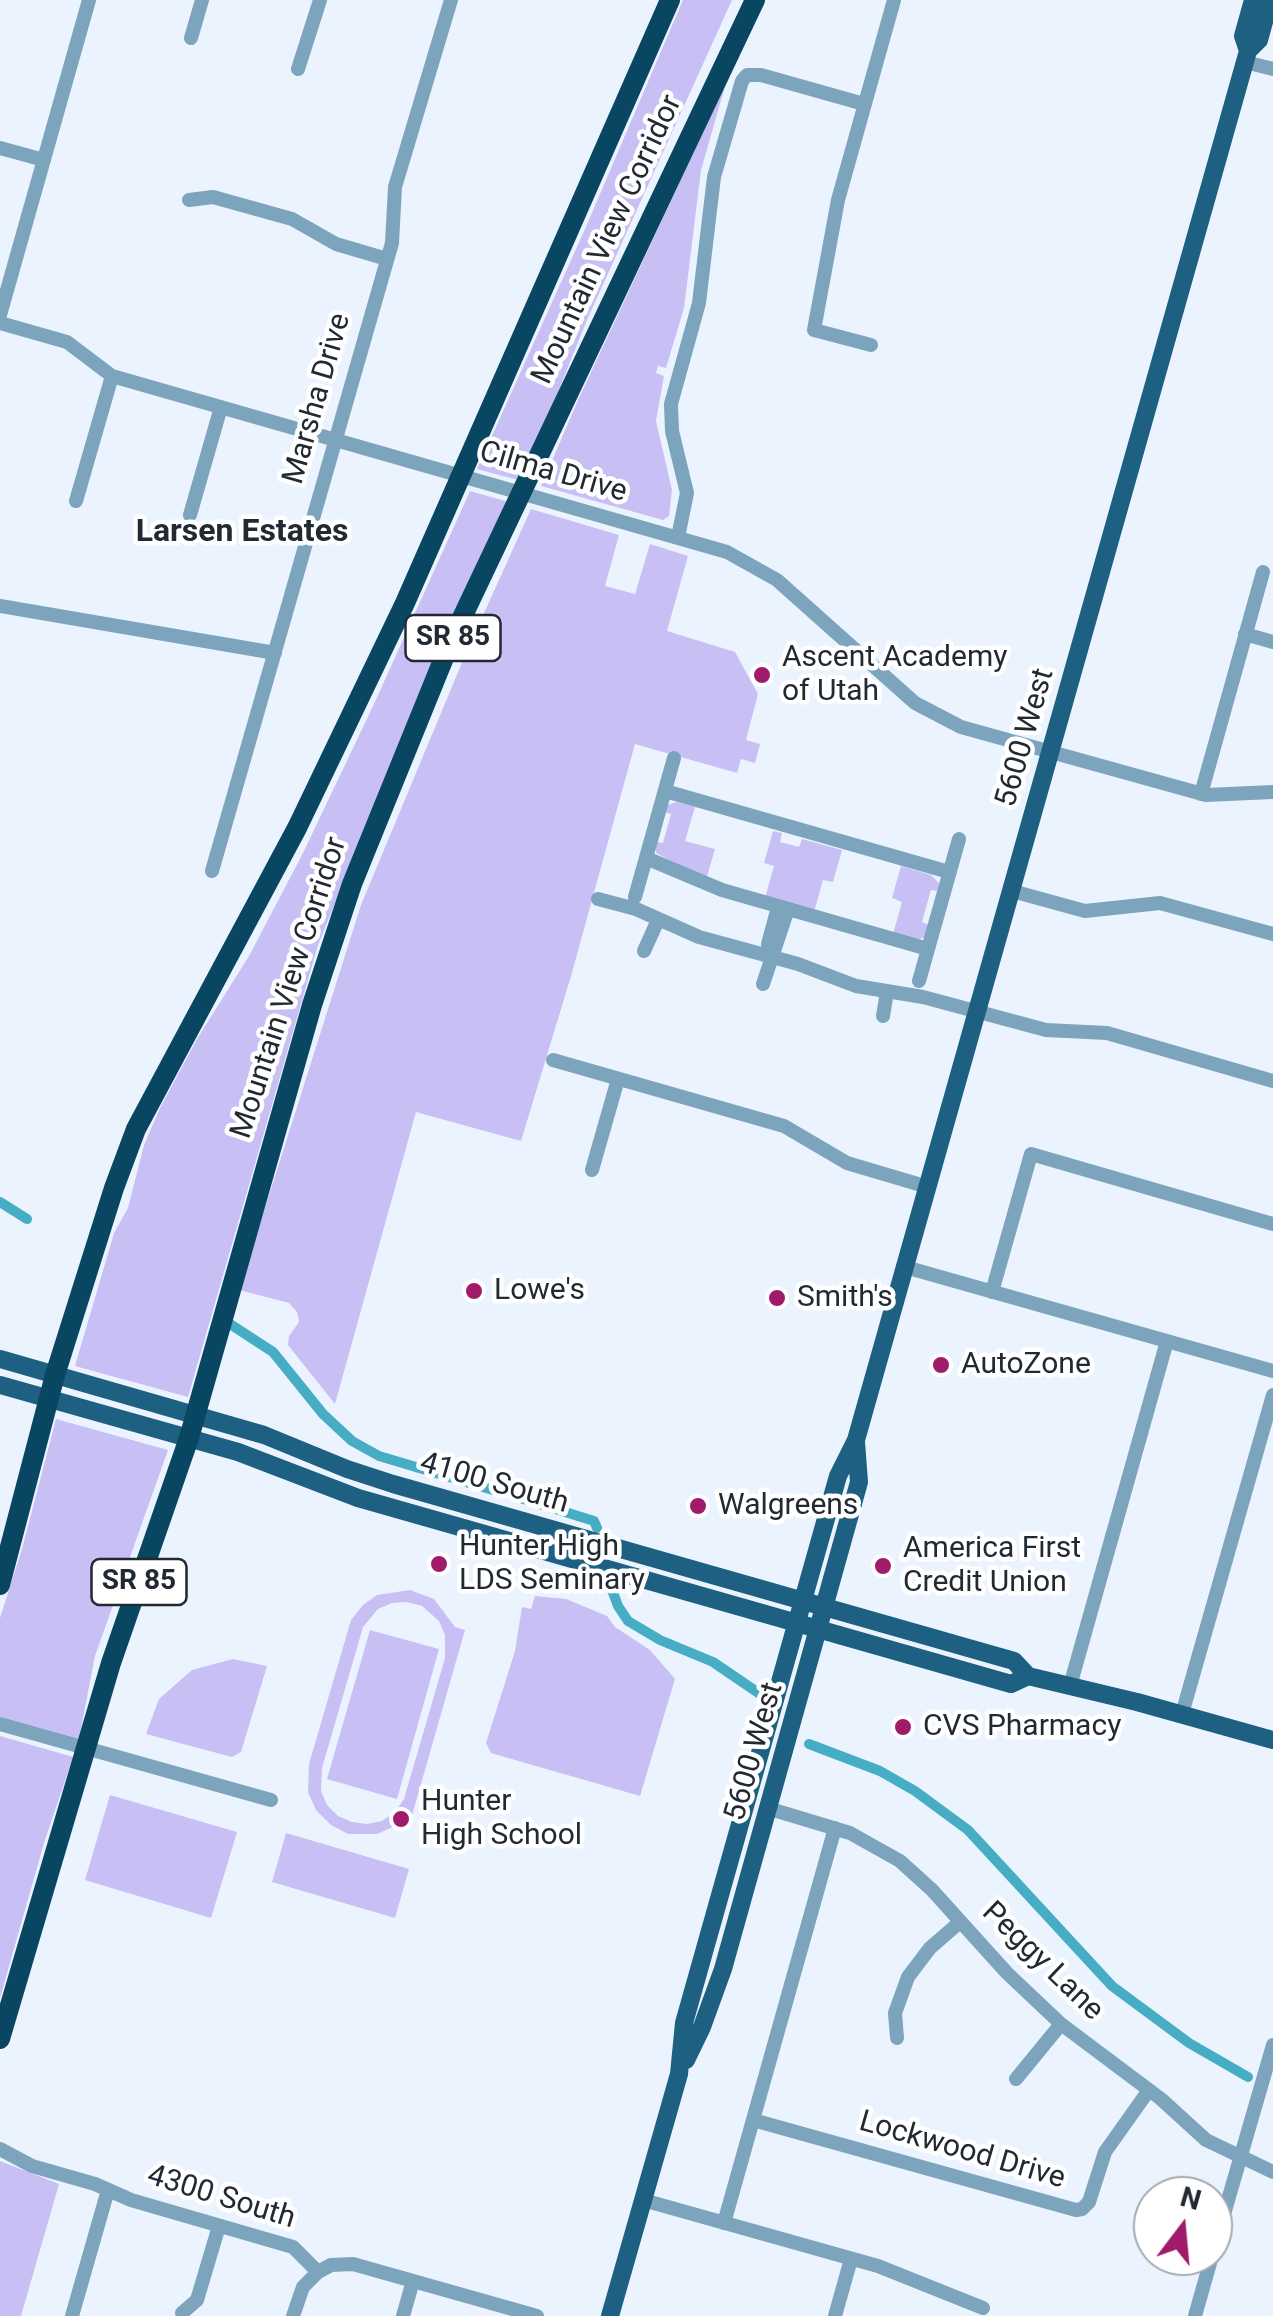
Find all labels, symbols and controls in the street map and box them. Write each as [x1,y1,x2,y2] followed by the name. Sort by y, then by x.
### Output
[525,90,691,390] street label: Mountain View Corridor
[276,310,360,488] street label: Marsha Drive
[475,435,631,511] street label: Cilma Drive
[136,514,348,552] district label: Larsen Estates
[406,615,500,661] road number: SR 85
[782,640,1007,710] place label: Ascent Academy of Utah
[751,664,773,686] marker: Ascent Academy of Utah
[989,665,1063,811] street label: 5600 West
[224,833,356,1143] street label: Mountain View Corridor
[494,1273,585,1309] place label: Lowe's
[463,1280,485,1302] marker: Lowe's
[797,1280,893,1316] place label: Smith's
[766,1287,788,1309] marker: Smith's
[961,1347,1091,1383] place label: AutoZone
[930,1354,952,1376] marker: AutoZone
[416,1446,572,1522] street label: 4100 South
[718,1488,858,1524] place label: Walgreens
[687,1495,709,1517] marker: Walgreens
[459,1529,645,1600] place label: Hunter High LDS Seminary
[903,1531,1081,1602] place label: America First Credit Union
[428,1553,450,1575] marker: Hunter High LDS Seminary
[872,1555,894,1577] marker: America First Credit Union
[92,1559,186,1605] road number: SR 85
[718,1679,792,1825] street label: 5600 West
[923,1709,1121,1745] place label: CVS Pharmacy
[892,1716,914,1738] marker: CVS Pharmacy
[421,1784,582,1854] place label: Hunter High School
[390,1808,412,1830] marker: Hunter High School
[974,1895,1110,2029] street label: Peggy Lane
[855,2104,1069,2198] street label: Lockwood Drive
[143,2158,299,2238] street label: 4300 South
[1133,2176,1233,2276] north arrow
[1177,2180,1205,2217] text: N

